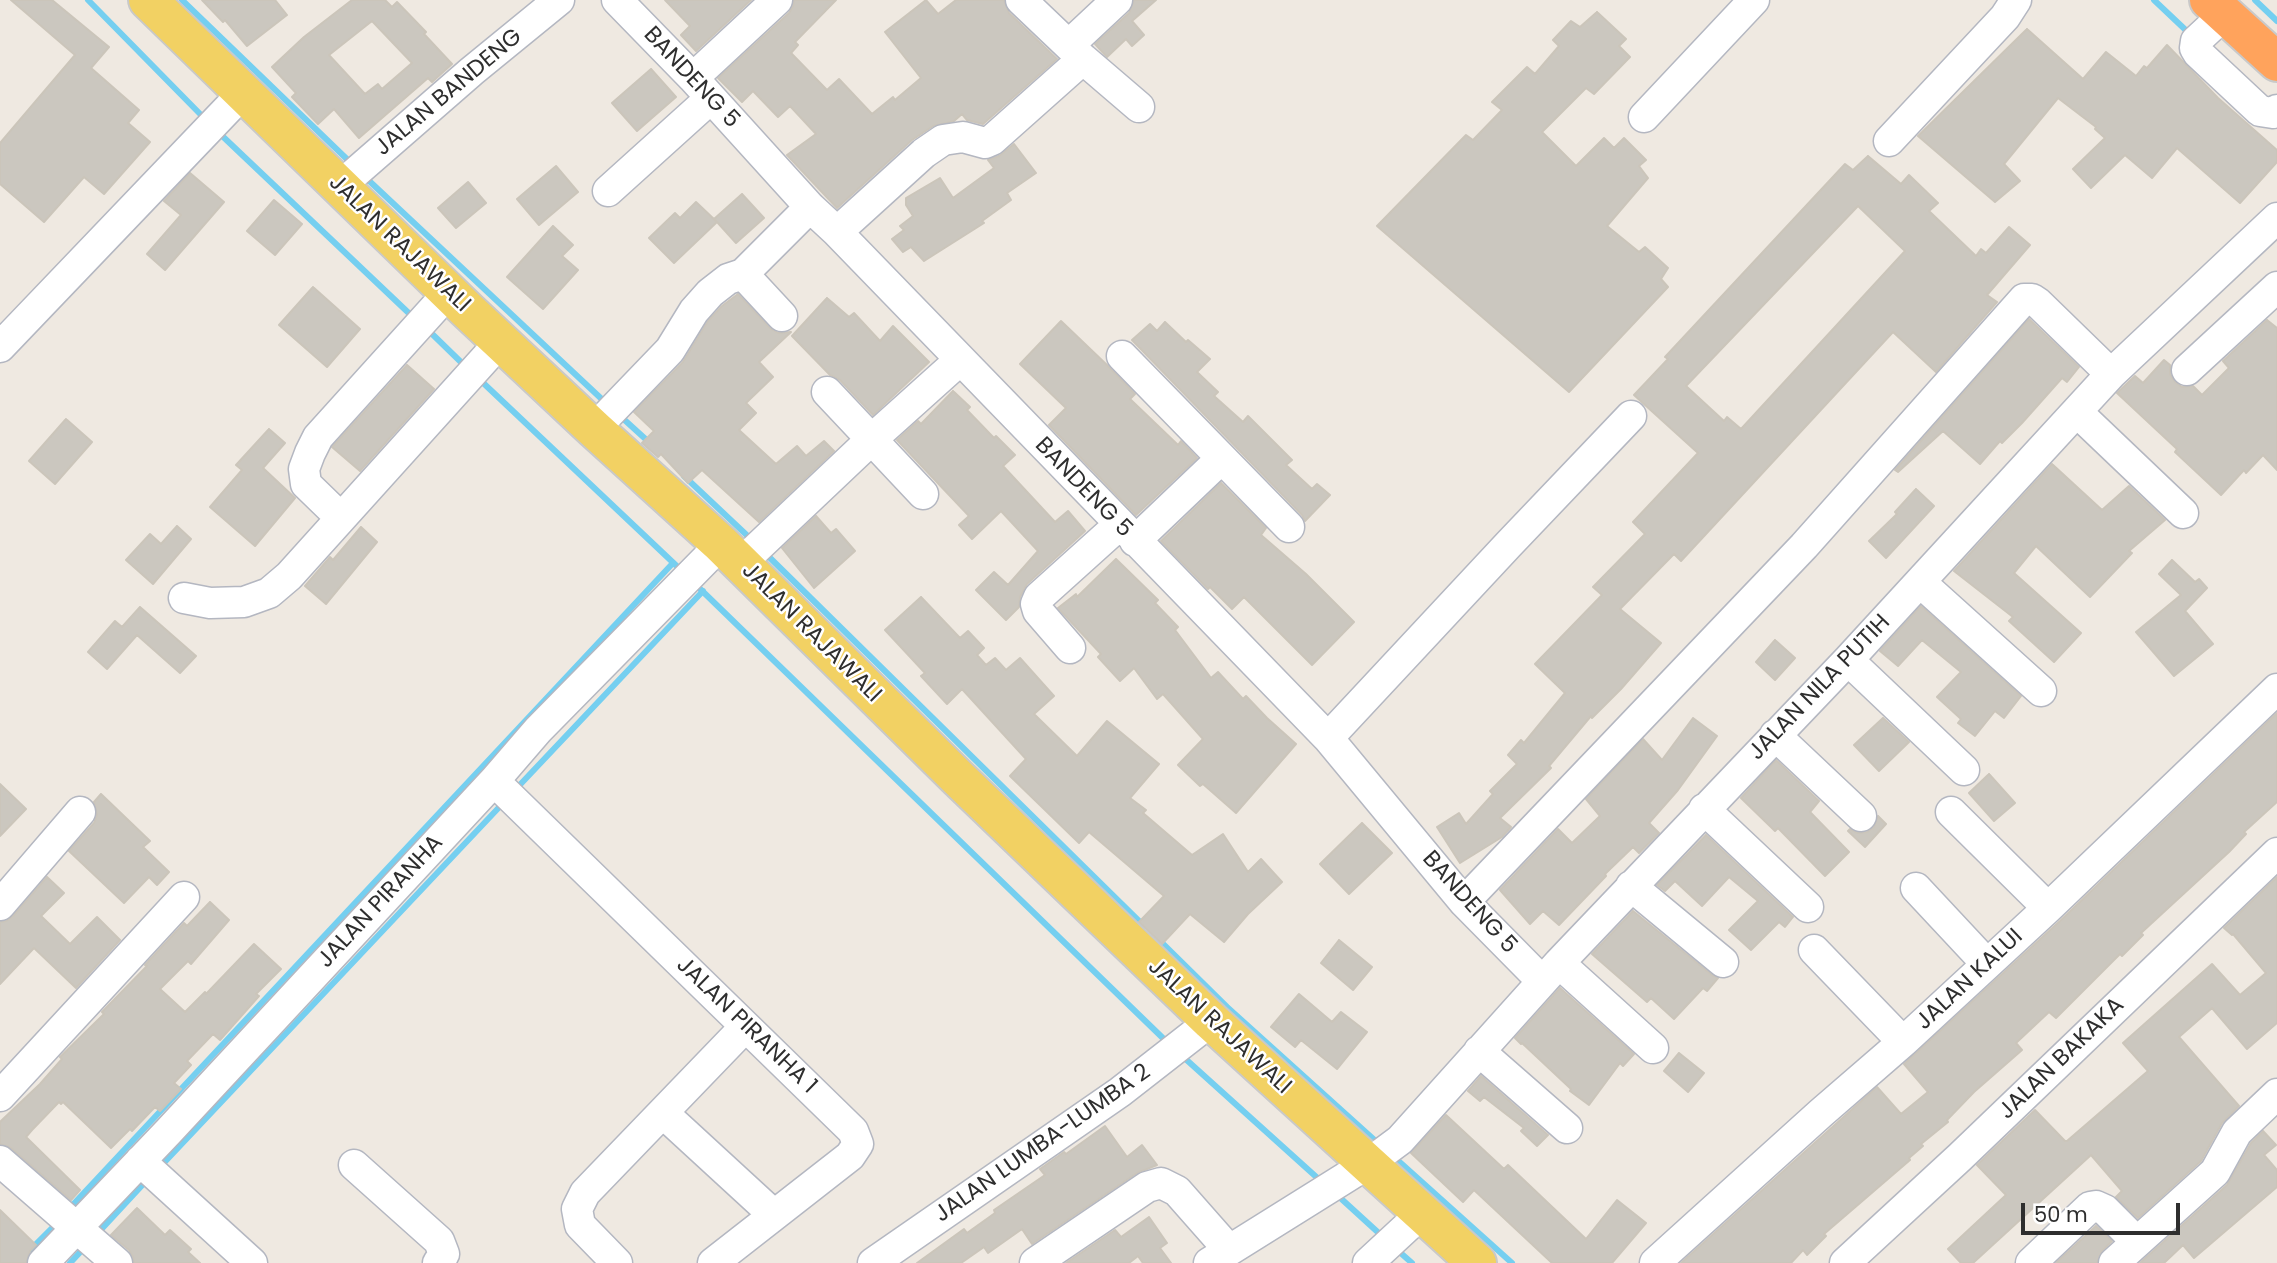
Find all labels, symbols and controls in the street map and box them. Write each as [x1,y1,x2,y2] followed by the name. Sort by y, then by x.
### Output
[637,22,745,134] street label: BANDENG 5
[370,24,528,162] street label: JALAN BANDENG
[322,169,476,319] street label: JALAN RAJAWALI
[1028,432,1138,544] street label: BANDENG 5
[735,557,887,709] street label: JALAN RAJAWALI
[1743,609,1897,767] street label: JALAN NILA PUTIH
[312,830,450,974] street label: JALAN PIRANHA
[1416,846,1522,960] street label: BANDENG 5
[1911,924,2029,1036] street label: JALAN KALUI
[670,952,822,1100] street label: JALAN PIRANHA 1
[1142,953,1296,1101] street label: JALAN RAJAWALI
[1994,992,2130,1126] street label: JALAN BAKAKA
[930,1059,1156,1229] street label: JALAN LUMBA-LUMBA 2
[2025,1190,2184,1234] scale bar
[2034,1200,2088,1229] text: 50 m

